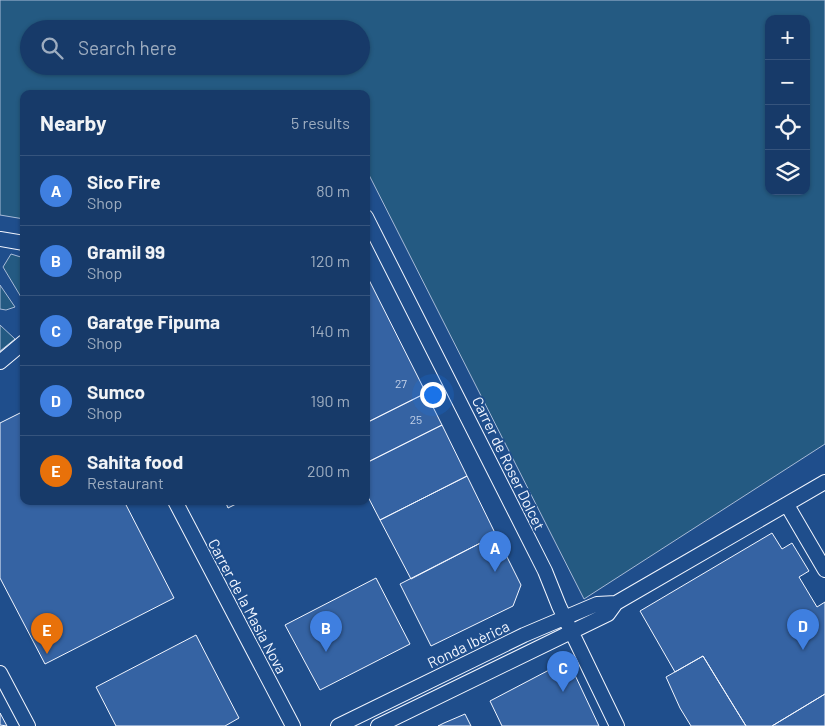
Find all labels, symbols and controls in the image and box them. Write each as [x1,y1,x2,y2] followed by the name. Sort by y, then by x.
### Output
[765,15,810,195] map controls
[765,15,810,60] button: +
[20,20,370,75] search box
[38,34,66,62] icon: search
[78,36,177,59] text: Search here
[765,60,810,105] button: −
[765,105,810,150] button: locate
[40,110,106,135] text: Nearby
[291,113,350,132] text: 5 results
[765,150,810,195] button: layers
[87,170,161,193] text: Sico Fire
[51,181,61,200] text: A
[316,181,350,200] text: 80 m
[87,193,122,212] text: Shop
[87,240,165,263] text: Gramil 99
[51,251,61,270] text: B
[310,251,350,270] text: 120 m
[87,263,122,282] text: Shop
[87,310,220,333] text: Garatge Fipuma
[51,321,61,340] text: C
[310,321,350,340] text: 140 m
[87,333,122,352] text: Shop
[395,376,407,390] house number: 27
[87,380,145,403] text: Sumco
[420,382,446,408] your location
[51,391,61,410] text: D
[311,391,350,410] text: 190 m
[469,393,549,533] street label: Carrer de Roser Dolcet
[87,403,122,422] text: Shop
[410,412,422,426] house number: 25
[87,450,183,473] text: Sahita food
[51,461,61,480] text: E
[307,461,350,480] text: 200 m
[87,473,164,492] text: Restaurant
[479,531,511,572] pin: A
[205,536,291,676] street label: Carrer de la Masia Nova
[787,609,819,650] pin: D
[310,611,342,652] pin: B
[31,613,63,654] pin: E
[424,616,512,672] street label: Ronda Ibèrica
[547,651,579,692] pin: C

